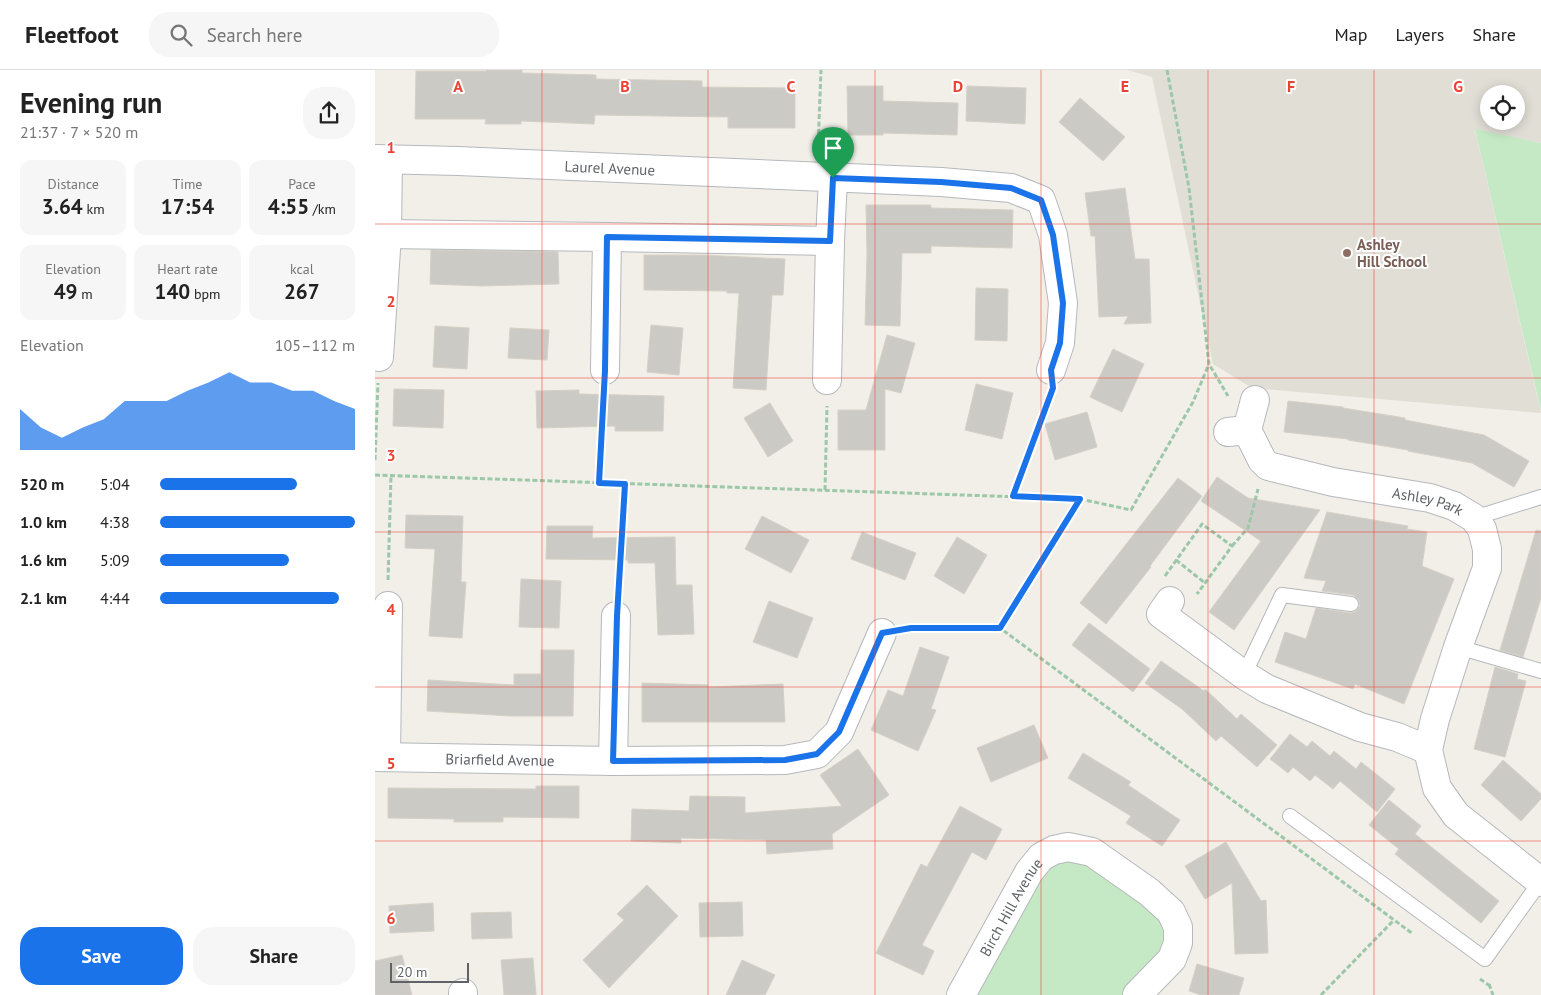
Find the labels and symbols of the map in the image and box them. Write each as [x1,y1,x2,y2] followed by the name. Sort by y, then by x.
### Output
[453,76,463,96] text: A
[620,76,630,96] text: B
[787,76,796,96] text: C
[953,76,963,96] text: D
[1121,76,1129,96] text: E
[1287,76,1295,96] text: F
[1453,76,1463,96] text: G
[812,127,854,178] pin
[386,137,396,157] text: 1
[564,156,655,179] street label: Laurel Avenue
[1357,235,1427,271] place label: Ashley Hill School
[1341,247,1353,259] marker: Ashley Hill School
[386,291,396,311] text: 2
[386,445,396,465] text: 3
[1391,482,1468,520] street label: Ashley Park
[386,599,396,619] text: 4
[445,749,555,770] street label: Briarfield Avenue
[386,753,396,773] text: 5
[975,854,1046,959] street label: Birch Hill Avenue
[386,908,396,928] text: 6
[390,960,469,983] scale bar

